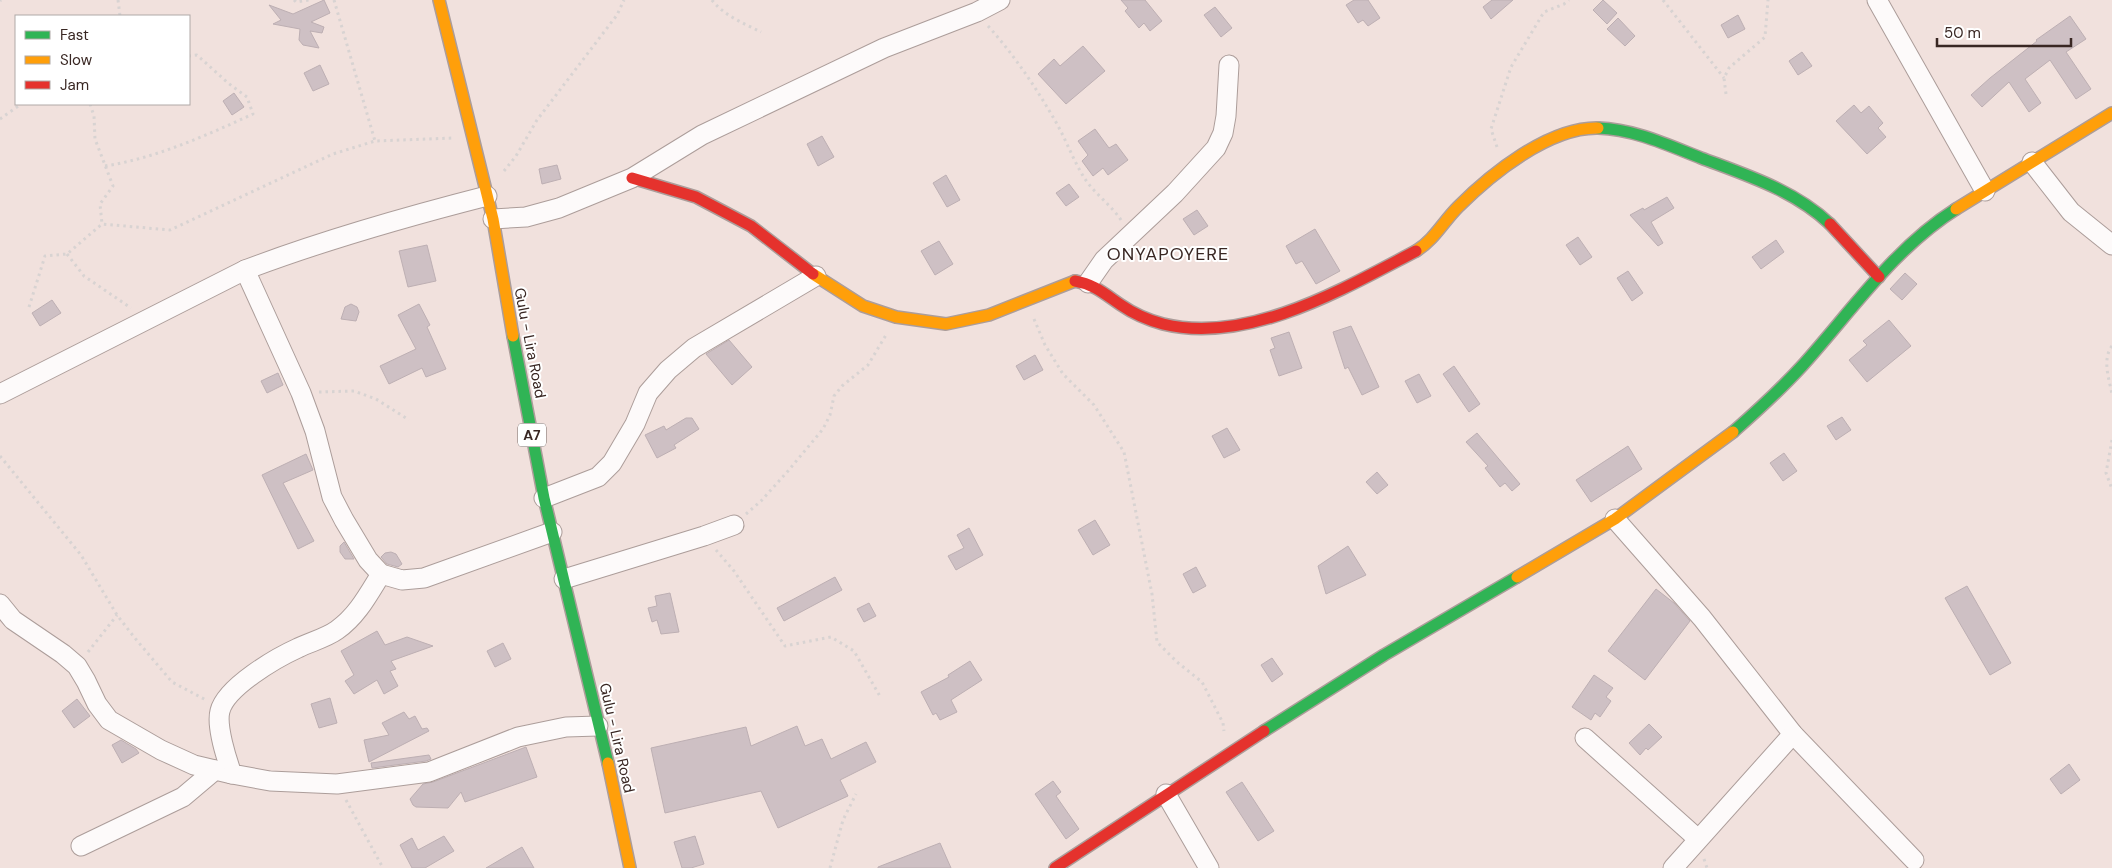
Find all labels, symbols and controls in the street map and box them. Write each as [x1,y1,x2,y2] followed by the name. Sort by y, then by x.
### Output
[15,15,190,105] legend
[1937,15,2071,47] scale bar
[1944,23,1981,43] text: 50 m
[60,25,89,45] text: Fast
[60,50,93,70] text: Slow
[60,75,89,95] text: Jam
[1107,242,1229,266] district label: ONYAPOYERE
[509,286,551,400] street label: Gulu - Lira Road
[518,424,546,446] road number: A7
[595,681,639,795] street label: Gulu - Lira Road

